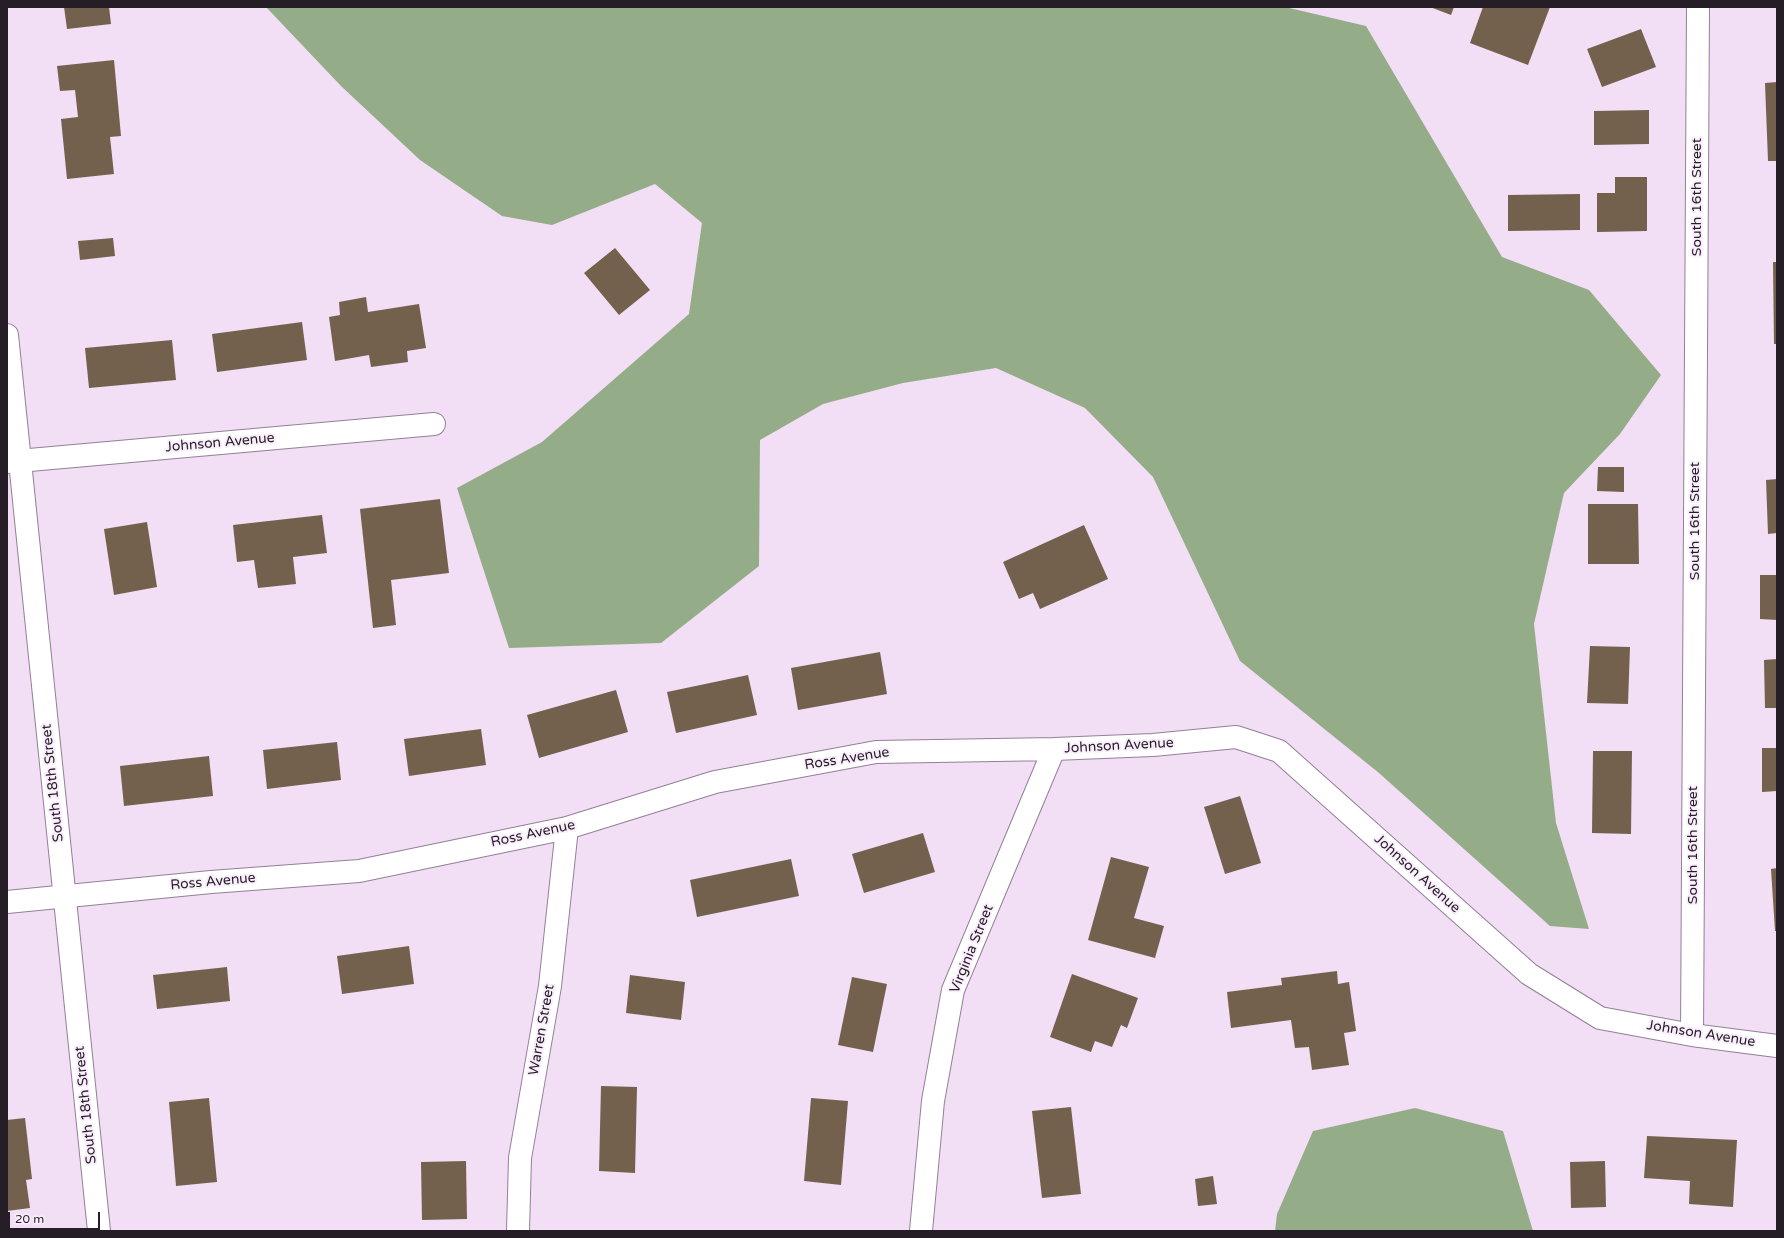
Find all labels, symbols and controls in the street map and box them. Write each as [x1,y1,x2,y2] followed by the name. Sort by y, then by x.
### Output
[1689,138,1705,256] street label: South 16th Street
[165,430,275,456] street label: Johnson Avenue
[1687,462,1703,580] street label: South 16th Street
[38,723,68,843] street label: South 18th Street
[1064,735,1174,757] street label: Johnson Avenue
[803,744,891,774] street label: Ross Avenue
[1685,786,1701,904] street label: South 16th Street
[489,817,577,851] street label: Ross Avenue
[1371,831,1463,917] street label: Johnson Avenue
[170,870,256,894] street label: Ross Avenue
[947,902,997,996] street label: Virginia Street
[526,983,558,1077] street label: Warren Street
[1646,1017,1756,1051] street label: Johnson Avenue
[71,1045,101,1165] street label: South 18th Street
[10,1204,102,1230] scale bar
[15,1212,44,1226] text: 20 m

